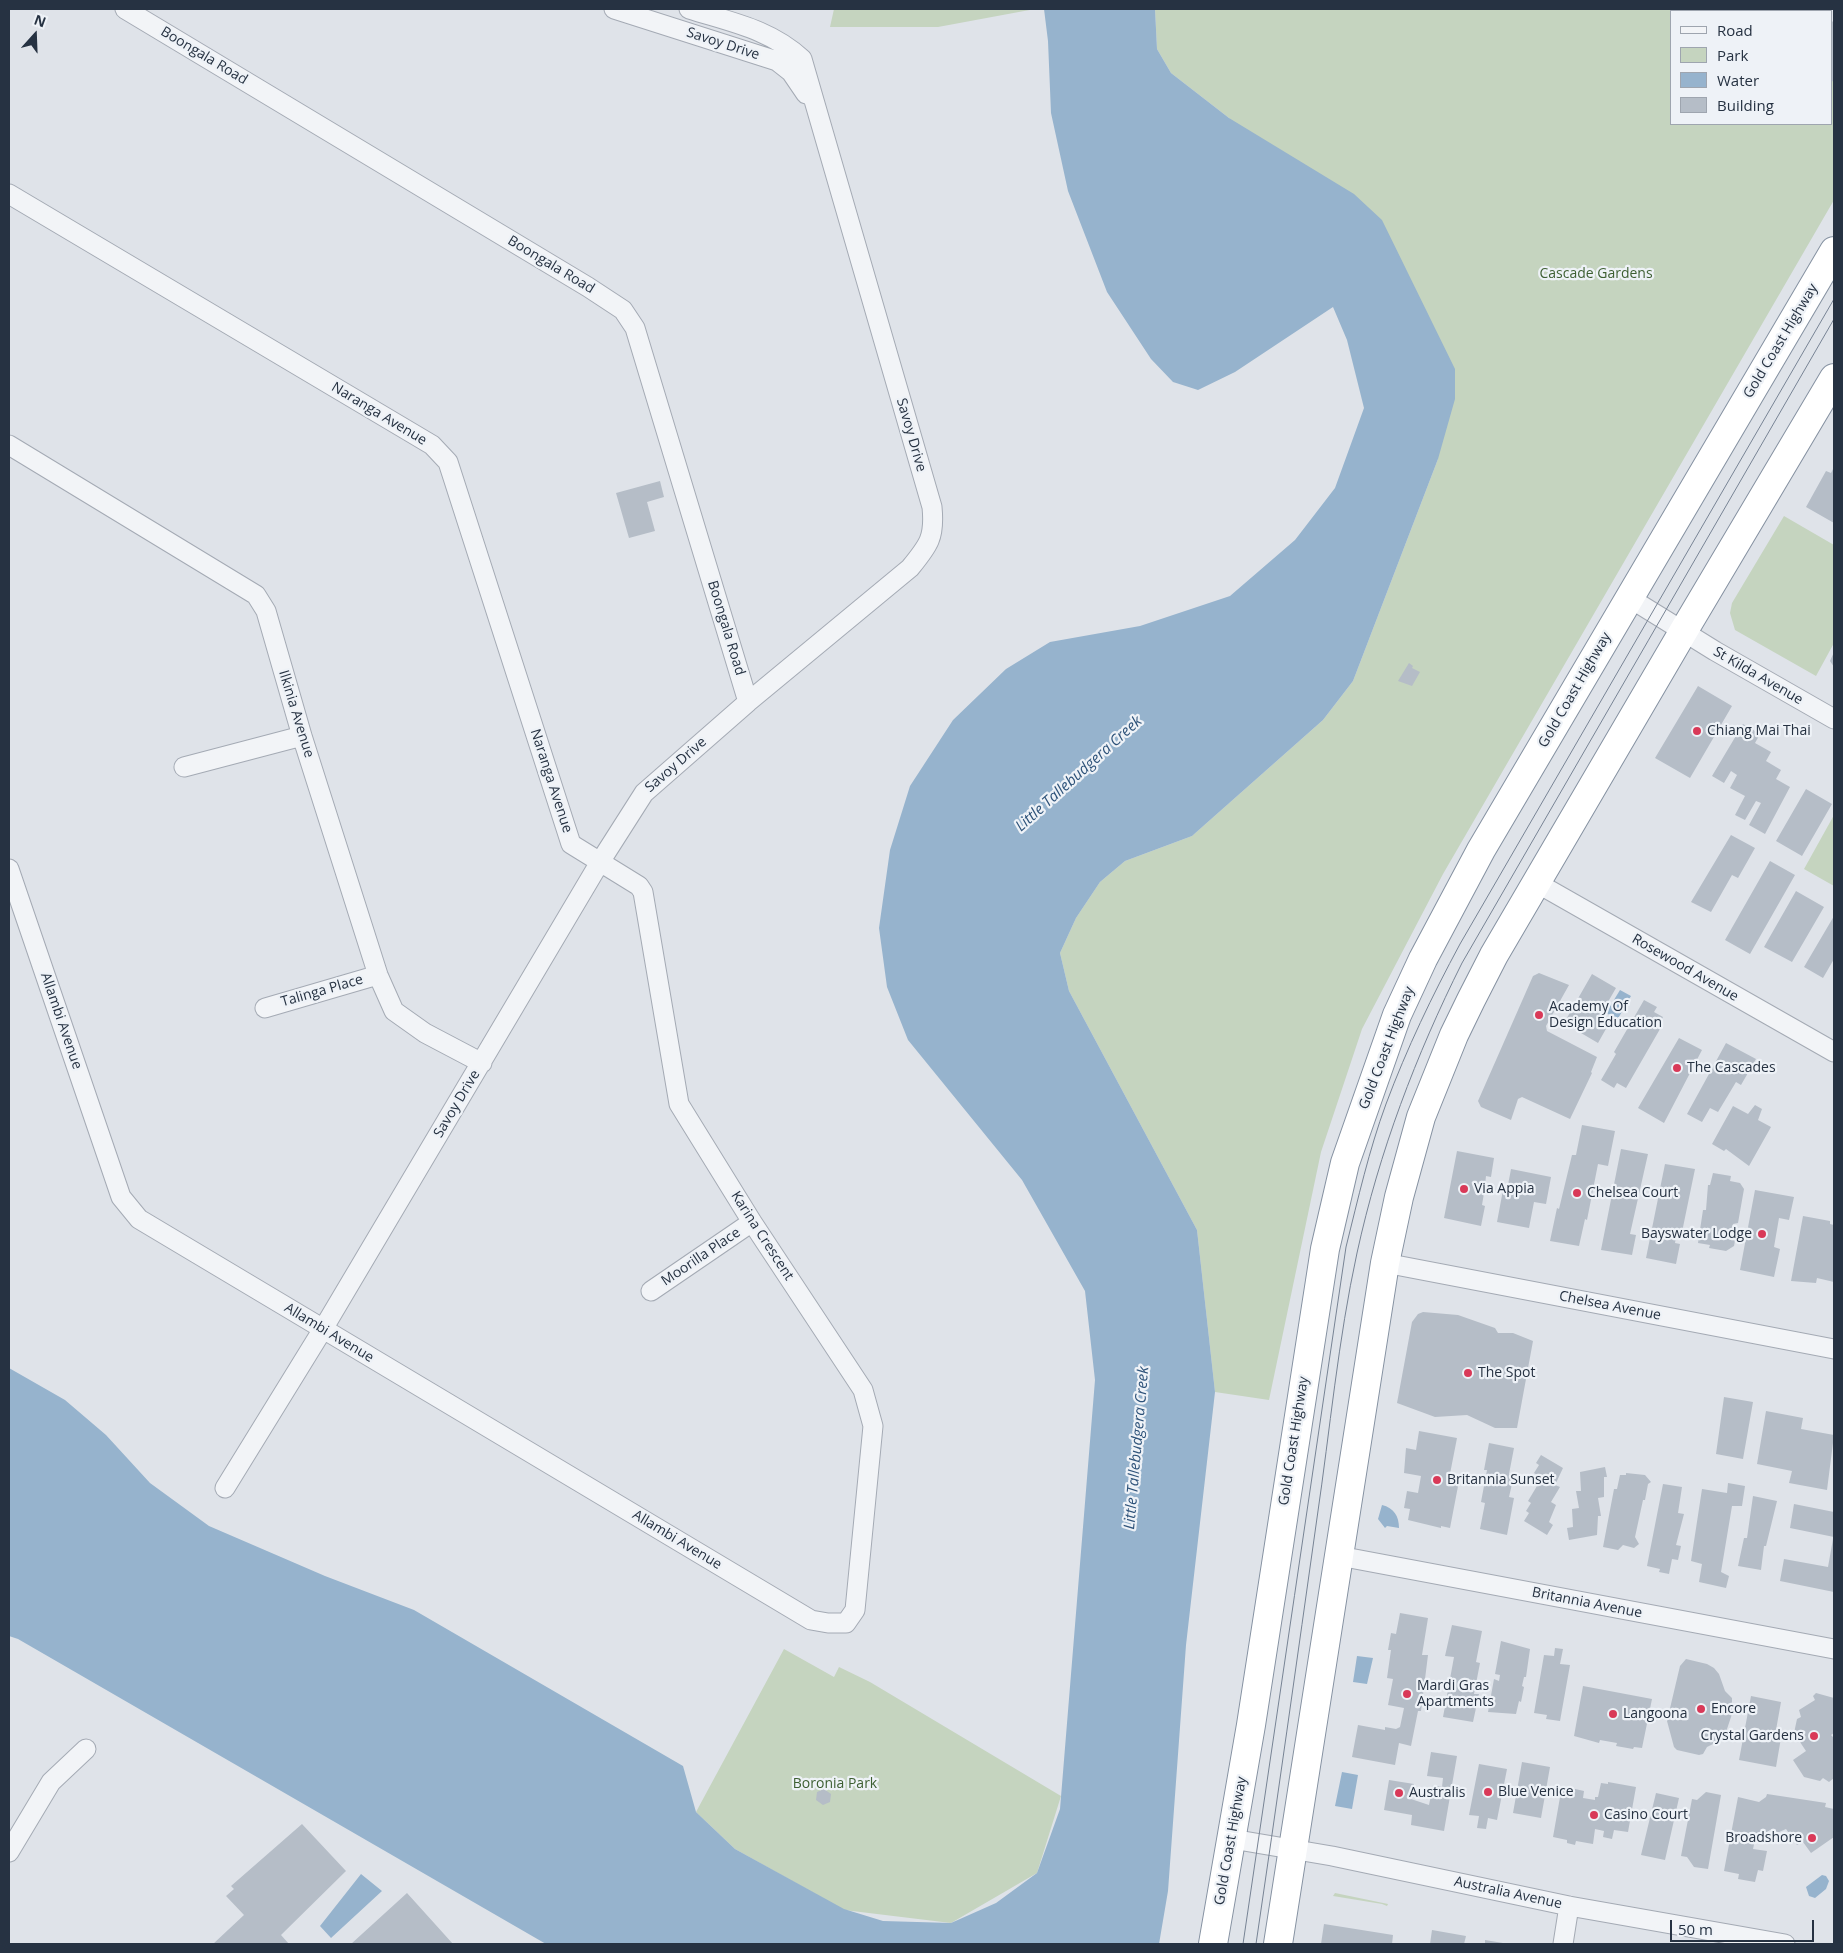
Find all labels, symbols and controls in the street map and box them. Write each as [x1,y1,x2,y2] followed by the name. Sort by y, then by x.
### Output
[10,10,60,60] north arrow
[32,10,49,31] text: N
[1670,10,1833,125] legend
[1717,20,1753,40] text: Road
[158,24,250,88] street label: Boongala Road
[684,24,762,64] street label: Savoy Drive
[1717,45,1748,65] text: Park
[1717,70,1759,90] text: Water
[1717,95,1774,115] text: Building
[505,233,597,297] street label: Boongala Road
[1539,266,1653,282] park label: Cascade Gardens
[1740,281,1822,401] street label: Gold Coast Highway
[328,379,430,449] street label: Naranga Avenue
[892,396,930,474] street label: Savoy Drive
[704,579,748,677] street label: Boongala Road
[1535,629,1615,751] street label: Gold Coast Highway
[1710,644,1806,708] street label: St Kilda Avenue
[275,668,317,760] street label: Ilkinia Avenue
[1012,713,1146,835] water label: Little Tallebudgera Creek
[1707,723,1811,739] place label: Chiang Mai Thai
[1691,725,1703,737] marker: Chiang Mai Thai
[526,727,576,835] street label: Naranga Avenue
[642,734,710,796] street label: Savoy Drive
[1629,931,1741,1005] street label: Rosewood Avenue
[37,970,85,1072] street label: Allambi Avenue
[279,971,365,1011] street label: Talinga Place
[1356,984,1418,1112] street label: Gold Coast Highway
[1549,999,1662,1032] place label: Academy Of Design Education
[1533,1009,1545,1021] marker: Academy Of Design Education
[1687,1060,1776,1076] place label: The Cascades
[1671,1062,1683,1074] marker: The Cascades
[430,1067,484,1141] street label: Savoy Drive
[1474,1181,1535,1197] place label: Via Appia
[1458,1183,1470,1195] marker: Via Appia
[1587,1185,1678,1201] place label: Chelsea Court
[1571,1187,1583,1199] marker: Chelsea Court
[727,1188,797,1284] street label: Karina Crescent
[658,1224,744,1290] street label: Moorilla Place
[1641,1226,1752,1242] place label: Bayswater Lodge
[1756,1228,1768,1240] marker: Bayswater Lodge
[1558,1288,1662,1324] street label: Chelsea Avenue
[281,1300,377,1366] street label: Allambi Avenue
[1478,1365,1535,1381] place label: The Spot
[1121,1366,1153,1530] water label: Little Tallebudgera Creek
[1462,1367,1474,1379] marker: The Spot
[1276,1375,1312,1507] street label: Gold Coast Highway
[1447,1472,1555,1488] place label: Britannia Sunset
[1431,1474,1443,1486] marker: Britannia Sunset
[629,1507,725,1573] street label: Allambi Avenue
[1530,1584,1644,1622] street label: Britannia Avenue
[1417,1678,1494,1710] place label: Mardi Gras Apartments
[1401,1688,1413,1700] marker: Mardi Gras Apartments
[1711,1701,1756,1717] place label: Encore
[1695,1703,1707,1715] marker: Encore
[1623,1706,1687,1722] place label: Langoona
[1607,1708,1619,1720] marker: Langoona
[1700,1728,1804,1744] place label: Crystal Gardens
[1808,1730,1820,1742] marker: Crystal Gardens
[1211,1775,1251,1907] street label: Gold Coast Highway
[793,1776,877,1792] park label: Boronia Park
[1498,1784,1574,1800] place label: Blue Venice
[1409,1785,1465,1801] place label: Australis
[1482,1786,1494,1798] marker: Blue Venice
[1393,1787,1405,1799] marker: Australis
[1604,1807,1688,1823] place label: Casino Court
[1588,1809,1600,1821] marker: Casino Court
[1725,1830,1802,1846] place label: Broadshore
[1806,1832,1818,1844] marker: Broadshore
[1453,1873,1563,1913] street label: Australia Avenue
[1673,1910,1817,1942] scale bar
[1678,1919,1713,1939] text: 50 m

